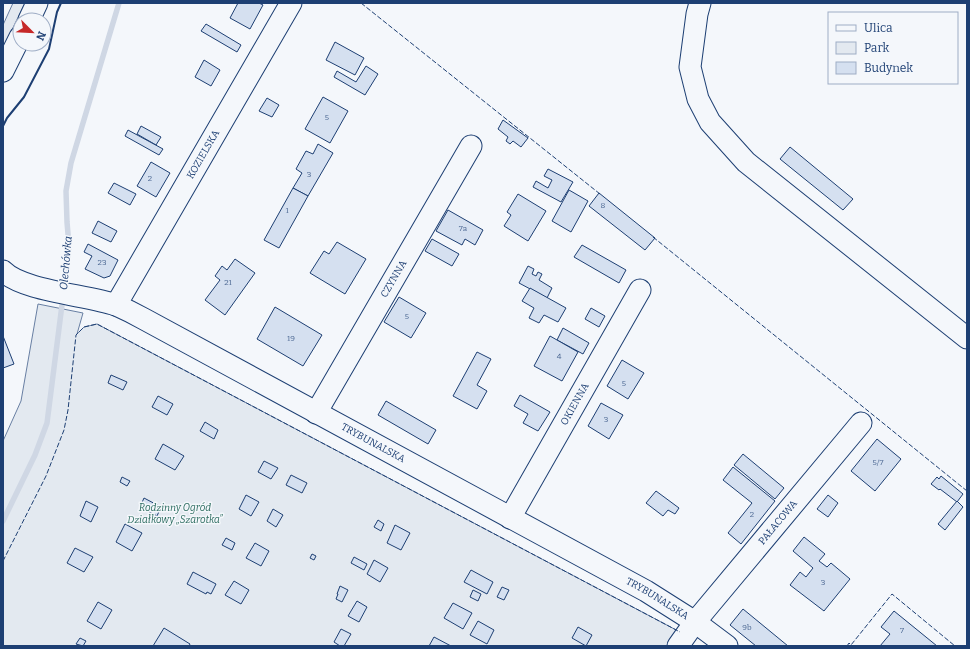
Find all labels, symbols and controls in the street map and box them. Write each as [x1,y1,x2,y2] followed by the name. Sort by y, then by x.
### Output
[12,12,52,52] north arrow
[828,12,958,84] legend
[864,21,893,35] text: Ulica
[33,29,48,43] text: N
[864,41,890,55] text: Park
[864,61,913,75] text: Budynek
[325,113,329,122] house number: 5
[184,127,223,181] street label: KOZIELSKA
[307,170,312,179] house number: 3
[148,174,152,183] house number: 2
[601,201,606,210] house number: 8
[285,206,289,215] house number: 1
[459,224,468,233] house number: 7a
[57,235,75,291] water label: Olechówka
[378,257,410,300] street label: CZYNNA
[98,258,107,267] house number: 23
[224,278,233,287] house number: 21
[405,312,409,321] house number: 5
[287,334,295,343] house number: 19
[557,352,562,361] house number: 4
[622,379,626,388] house number: 5
[558,380,592,427] street label: OKIENNA
[604,415,609,424] house number: 3
[339,421,408,466] street label: TRYBUNALSKA
[873,458,883,467] house number: 5/7
[756,497,801,547] street label: PAŁACOWA
[127,502,223,526] park label: Rodzinny Ogród Działkowy „Szarotka”
[750,510,754,519] house number: 2
[624,575,692,623] street label: TRYBUNALSKA
[821,578,826,587] house number: 3
[742,623,752,632] house number: 9b
[900,626,904,635] house number: 7

